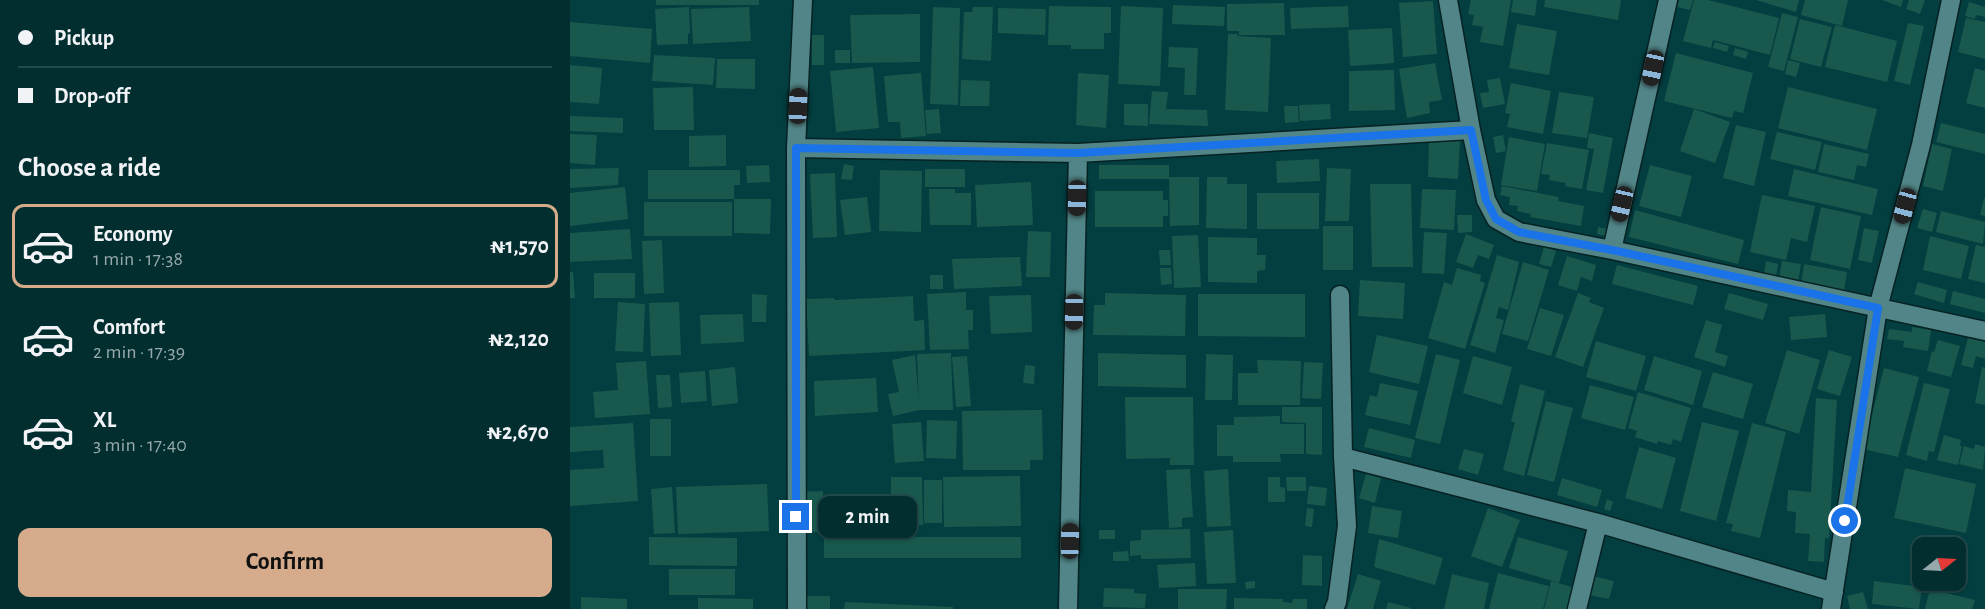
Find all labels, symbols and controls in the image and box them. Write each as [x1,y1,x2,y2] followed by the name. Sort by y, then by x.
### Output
[54,27,114,49] text: Pickup
[1640,49,1666,87] car
[54,85,130,107] text: Drop-off
[788,88,808,124] car
[18,154,161,181] text: Choose a ride
[1068,180,1086,216] car
[1609,184,1635,224] car
[1892,186,1918,226] car
[21,219,75,273] icon: car
[93,223,173,245] text: Economy
[490,235,549,257] text: ₦1,570
[93,249,183,269] text: 1 min · 17:38
[1065,294,1083,330] car
[21,312,75,366] icon: car
[93,316,165,338] text: Comfort
[488,328,549,350] text: ₦2,120
[93,342,185,362] text: 2 min · 17:39
[21,405,75,459] icon: car
[93,409,116,431] text: XL
[486,421,549,443] text: ₦2,670
[93,435,187,455] text: 3 min · 17:40
[817,496,916,538] callout: 2 min
[782,503,809,530] route end
[845,507,890,527] text: 2 min
[1831,507,1858,534] route start
[1061,523,1079,559] car
[18,528,552,597] button: Confirm
[1912,537,1966,591] north arrow
[1912,537,1966,591] map controls

